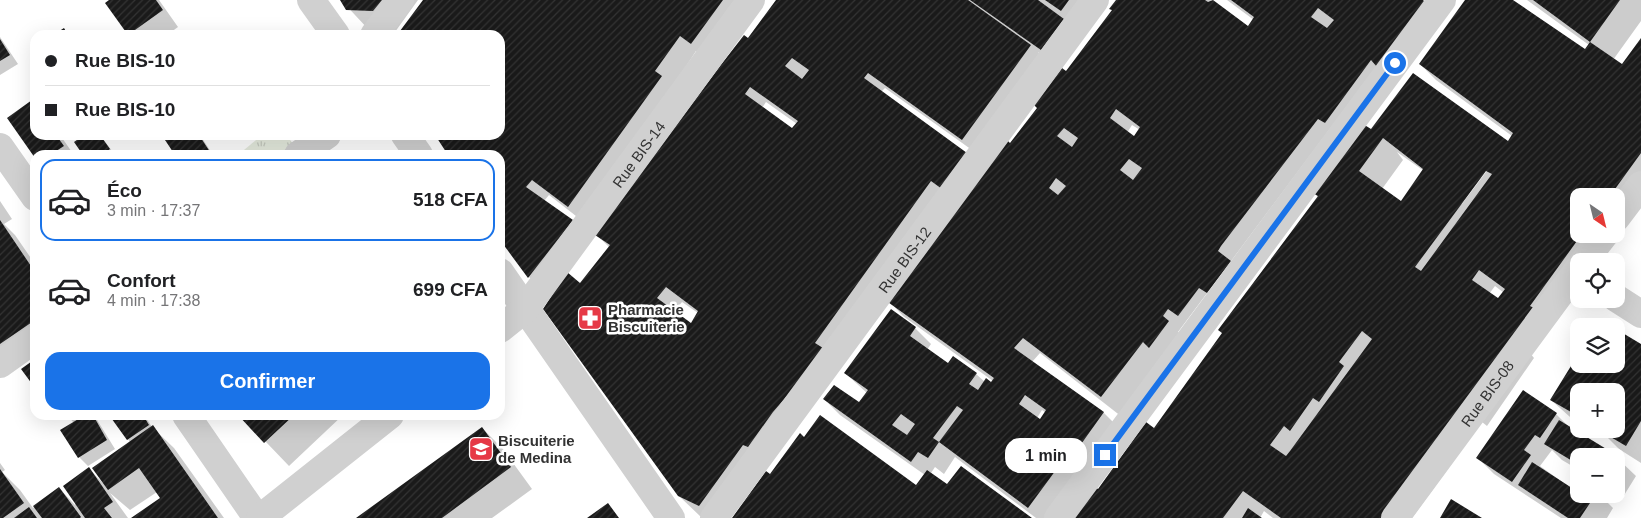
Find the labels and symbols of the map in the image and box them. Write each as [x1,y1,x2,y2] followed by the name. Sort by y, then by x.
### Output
[1384,52,1406,74] route start
[609,118,668,190] street label: Rue BIS-14
[1570,188,1625,242] north arrow
[874,223,934,296] street label: Rue BIS-12
[608,301,685,335] place label: Pharmacie Biscuiterie
[577,305,603,331] pharmacy icon: Pharmacie Biscuiterie
[1457,357,1517,429] street label: Rue BIS-08
[498,432,575,466] place label: Biscuiterie de Medina
[468,436,494,462] school or university icon: Biscuiterie de Medina
[1005,438,1088,472] callout: 1 min
[1094,444,1116,466] route end

